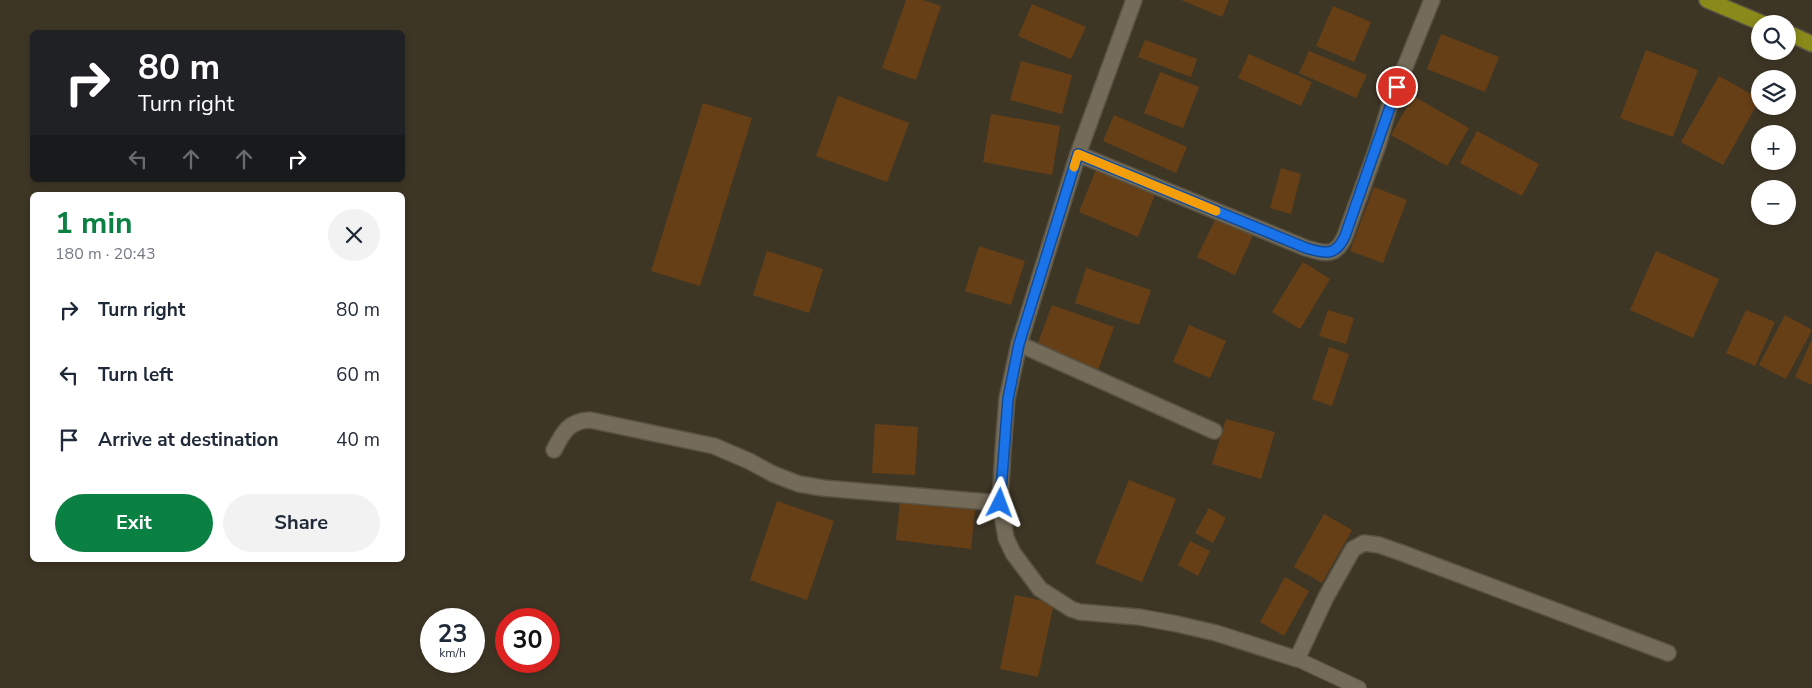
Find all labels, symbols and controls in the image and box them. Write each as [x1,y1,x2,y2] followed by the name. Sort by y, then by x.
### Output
[1751,15,1796,225] map controls
[1751,15,1796,60] button: search
[138,44,220,91] text: 80 m
[55,50,120,115] icon: right
[1376,66,1418,108] pin
[1751,70,1796,115] button: layers
[1383,73,1411,101] icon: arrive
[138,89,234,119] text: Turn right
[1751,125,1796,170] button: +
[124,145,152,173] icon: left
[177,145,205,173] icon: ahead
[230,145,258,173] icon: ahead
[283,145,311,173] icon: right
[1751,180,1796,225] button: −
[55,203,133,244] text: 1 min
[328,209,380,261] button: close
[55,243,156,265] text: 180 m · 20:43
[55,296,83,324] icon: right
[98,297,185,323] text: Turn right
[336,297,380,323] text: 80 m
[55,361,83,389] icon: left
[98,362,173,388] text: Turn left
[336,362,380,388] text: 60 m
[55,426,83,454] icon: arrive
[98,427,279,453] text: Arrive at destination
[336,427,380,453] text: 40 m
[973,476,1025,528] position arrow
[55,494,213,552] button: Exit
[223,494,380,552] button: Share
[495,608,560,673] speed limit sign: 30
[437,617,468,651] text: 23
[439,645,466,661] text: km/h

